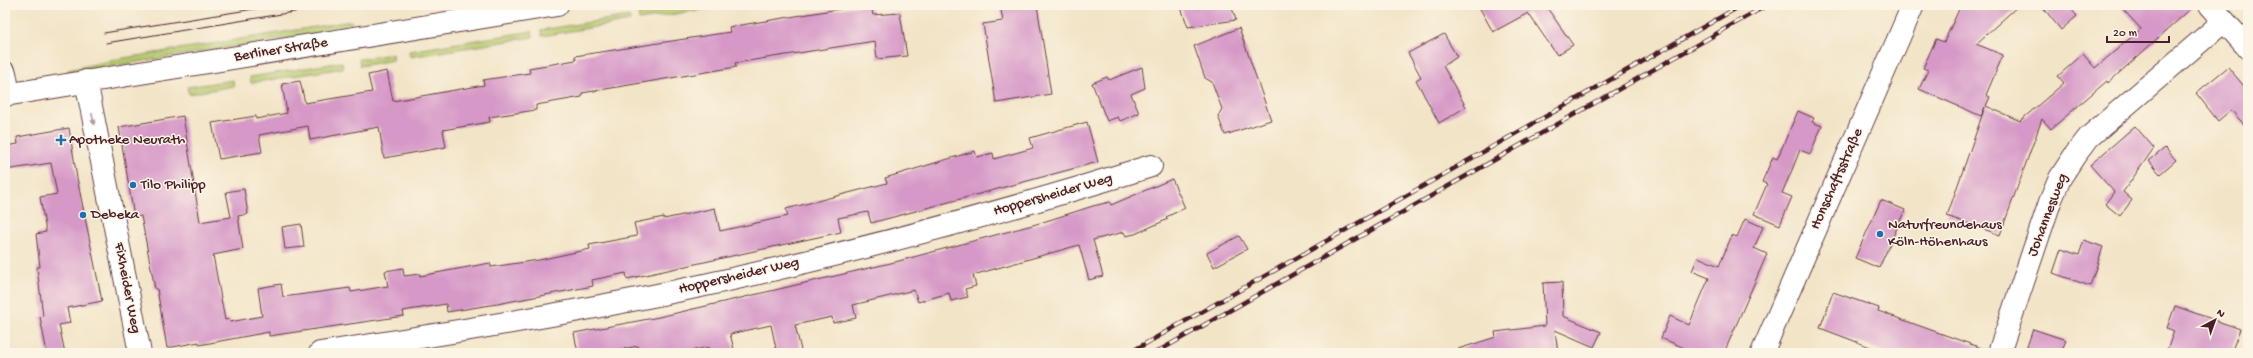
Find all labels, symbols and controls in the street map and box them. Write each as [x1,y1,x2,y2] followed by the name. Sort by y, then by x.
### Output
[2107,18,2169,44] scale bar
[2113,27,2138,41] text: 20 m
[232,34,329,66] street label: Berliner Straße
[91,113,97,125] one-way arrow
[1807,125,1867,232] street label: Honschaftsstraße
[69,131,185,149] place label: Apotheke Neurath
[56,135,66,145] marker: Apotheke Neurath
[991,169,1115,221] street label: Hoppersheider Weg
[2024,171,2072,259] street label: Johannesweg
[140,176,206,194] place label: Tilo Philipp
[128,180,138,190] marker: Tilo Philipp
[90,206,140,224] place label: Debeka
[78,210,88,220] marker: Debeka
[1888,216,2002,251] place label: Naturfreundehaus Köln-Höhenhaus
[1875,229,1885,239] marker: Naturfreundehaus Köln-Höhenhaus
[109,240,145,335] street label: Fixheider Weg
[677,253,801,299] street label: Hoppersheider Weg
[2195,300,2235,340] north arrow
[2214,307,2227,321] text: N

